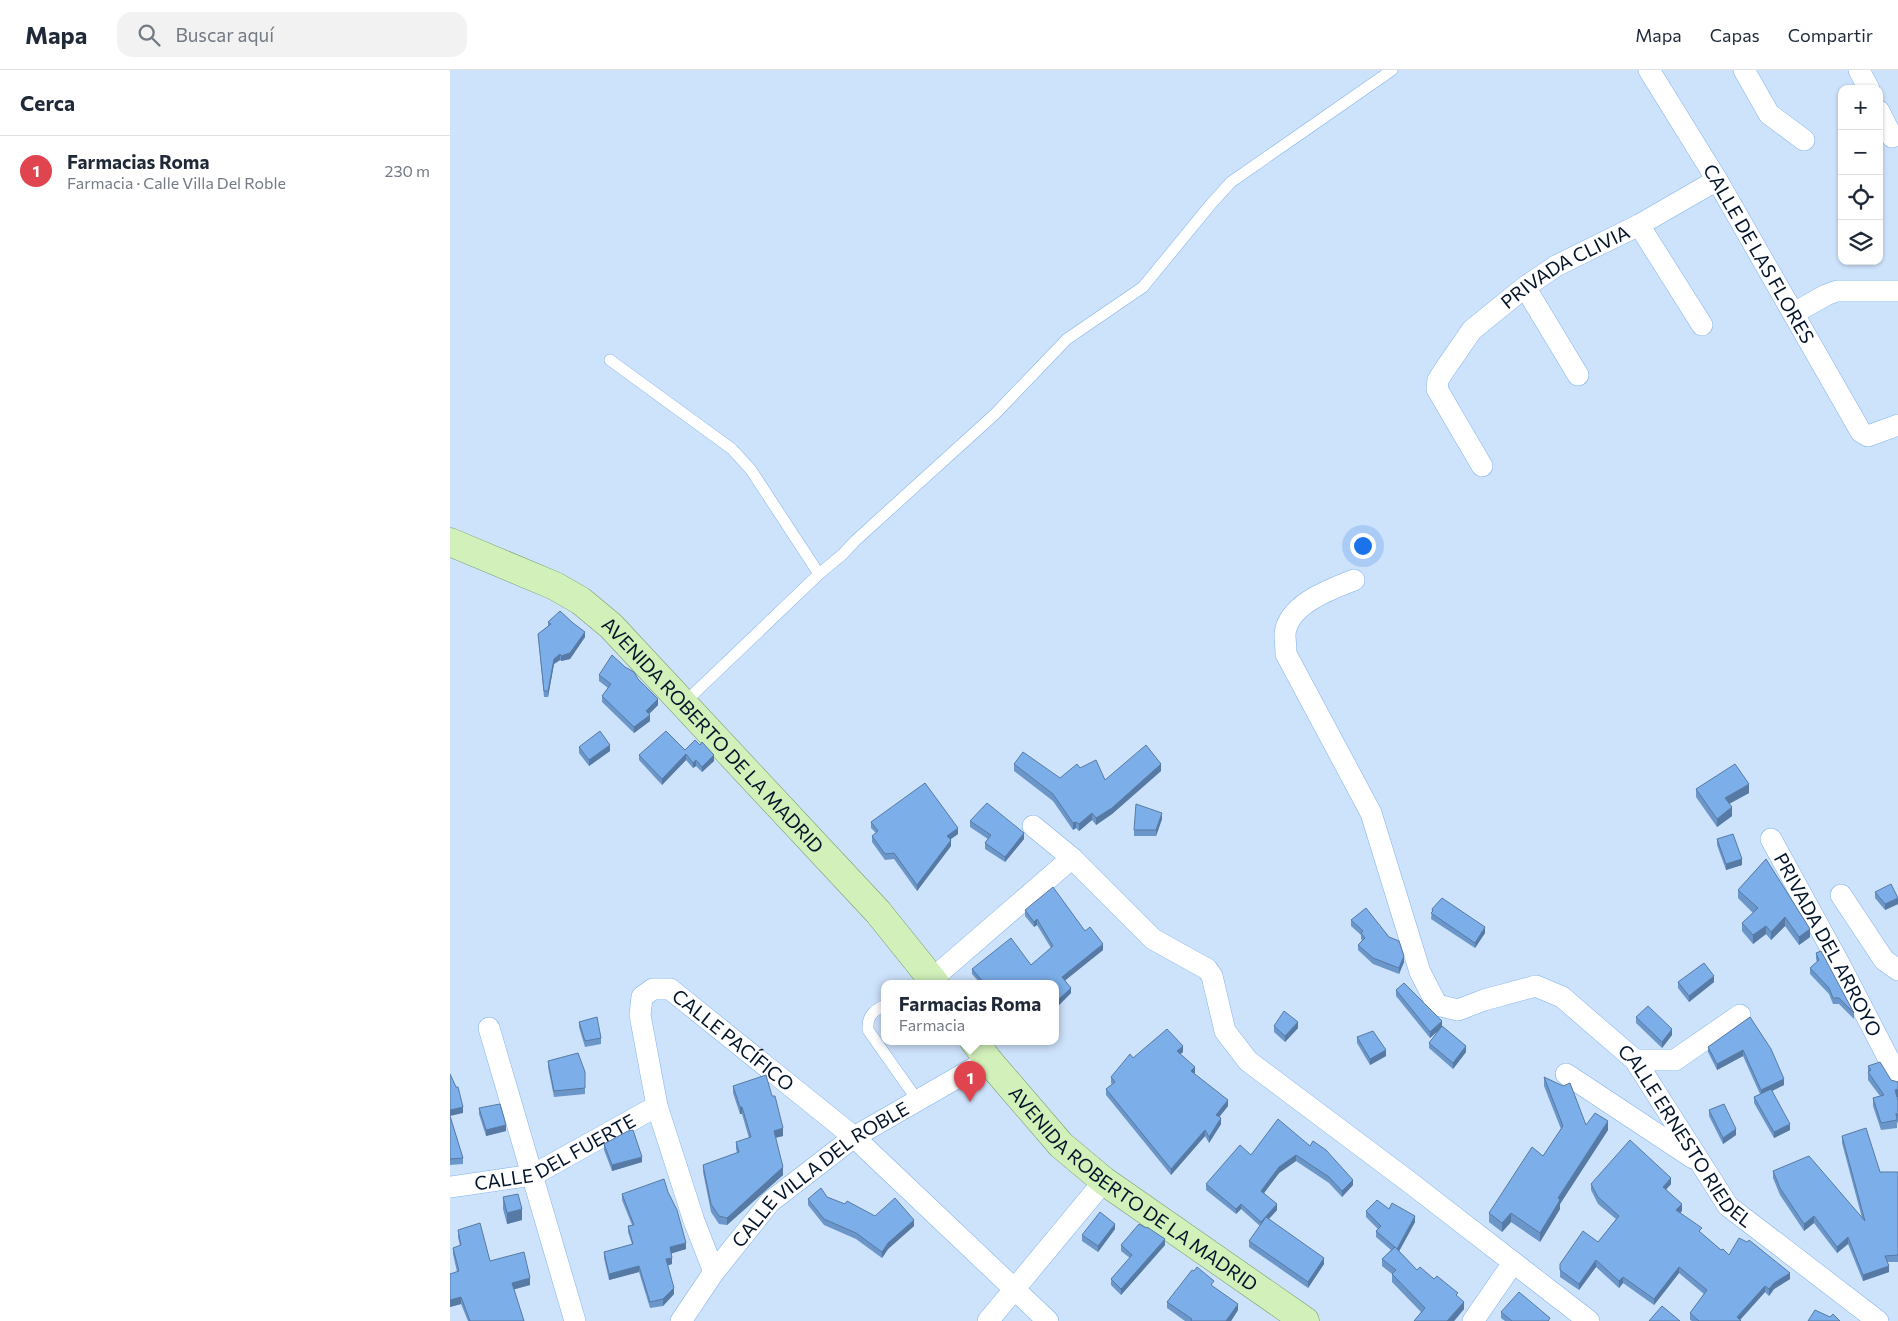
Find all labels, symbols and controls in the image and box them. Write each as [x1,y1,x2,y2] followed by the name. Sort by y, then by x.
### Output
[117,12,467,57] search box
[25,20,87,49] text: Mapa
[135,21,163,49] icon: search
[175,23,274,46] text: Buscar aquí
[1635,24,1682,46] text: Mapa
[1710,24,1760,46] text: Capas
[1788,24,1873,46] text: Compartir
[1838,85,1883,265] map controls
[1838,85,1883,130] button: +
[20,90,75,115] text: Cerca
[1838,130,1883,175] button: −
[67,150,209,173] text: Farmacias Roma
[1699,160,1820,347] street label: CALLE DE LAS FLORES
[32,161,40,180] text: 1
[385,161,430,180] text: 230 m
[67,173,286,192] text: Farmacia · Calle Villa Del Roble
[1838,175,1883,220] button: locate
[1496,220,1633,313] street label: PRIVADA CLIVIA
[1838,220,1883,265] button: layers
[1350,533,1376,559] your location
[598,612,829,857] street label: AVENIDA ROBERTO DE LA MADRID
[1770,849,1887,1040] street label: PRIVADA DEL ARROYO
[881,980,1059,1045] popup
[668,984,799,1095] street label: CALLE PACÍFICO
[899,992,1041,1015] text: Farmacias Roma
[899,1015,965,1034] text: Farmacia
[1614,1039,1758,1232] street label: CALLE ERNESTO RIEDEL
[954,1061,986,1102] pin: 1
[1005,1081,1262,1295] street label: AVENIDA ROBERTO DE LA MADRID
[726,1096,912,1252] street label: CALLE VILLA DEL ROBLE
[473,1108,639,1194] street label: CALLE DEL FUERTE

